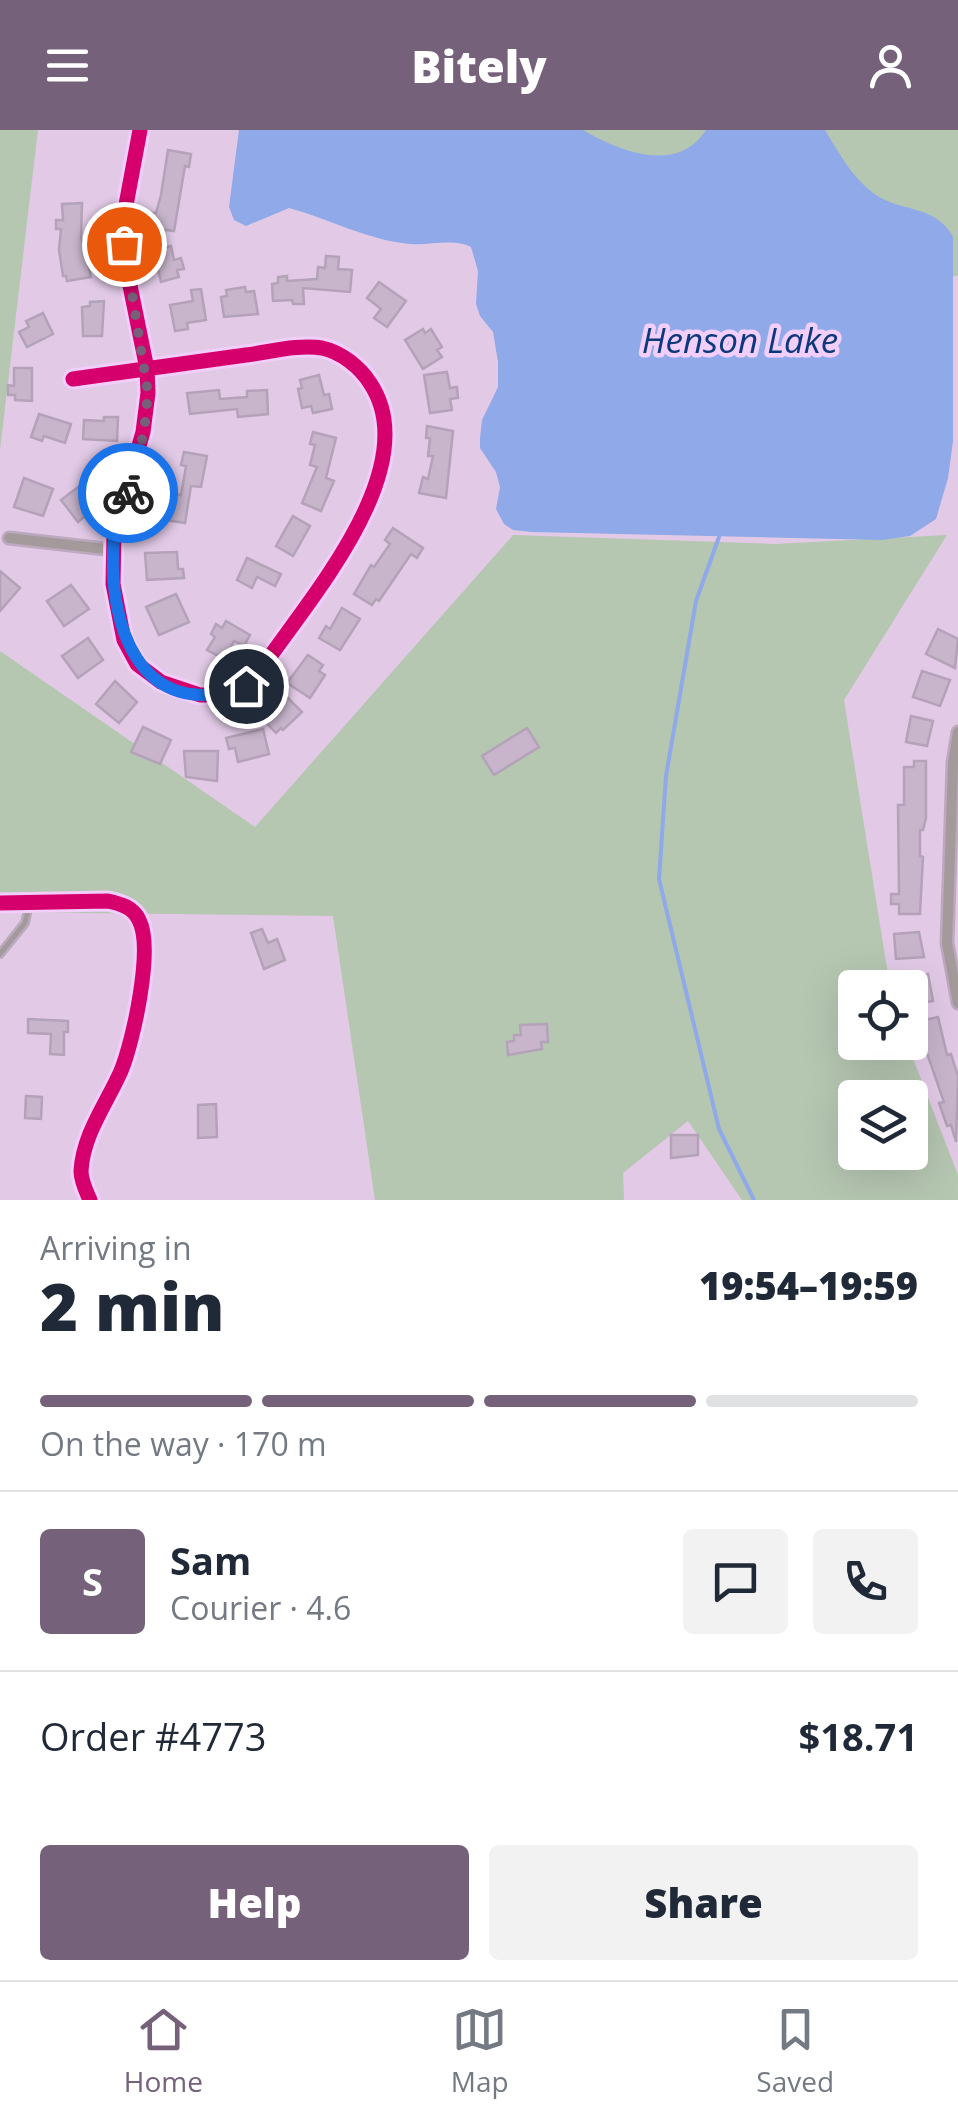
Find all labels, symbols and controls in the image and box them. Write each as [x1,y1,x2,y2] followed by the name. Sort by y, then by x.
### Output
[411,35,547,96] text: Bitely
[40,38,95,93] icon: menu
[863,38,918,93] icon: person
[82,202,167,287] pin
[97,217,152,272] icon: bag
[642,316,838,363] water label: Henson Lake
[78,443,178,543] courier
[101,466,156,521] icon: bike
[204,644,289,729] pin
[219,659,274,714] icon: home
[838,970,928,1170] map controls
[838,970,928,1060] button: locate
[838,1080,928,1170] button: layers
[40,1226,192,1269] text: Arriving in
[699,1259,918,1311] text: 19:54–19:59
[40,1262,225,1350] text: 2 min
[40,1422,327,1465] text: On the way · 170 m
[683,1529,788,1634] button: chat
[813,1529,918,1634] button: phone
[170,1534,251,1586] text: Sam
[82,1555,103,1607] text: S
[170,1586,351,1629] text: Courier · 4.6
[40,1710,267,1762] text: Order #4773
[799,1710,918,1762] text: $18.71
[40,1845,469,1960] button: Help
[489,1845,918,1960] button: Share
[124,2002,203,2100] tab: Home
[451,2002,509,2100] tab: Map
[756,2002,834,2100] tab: Saved

